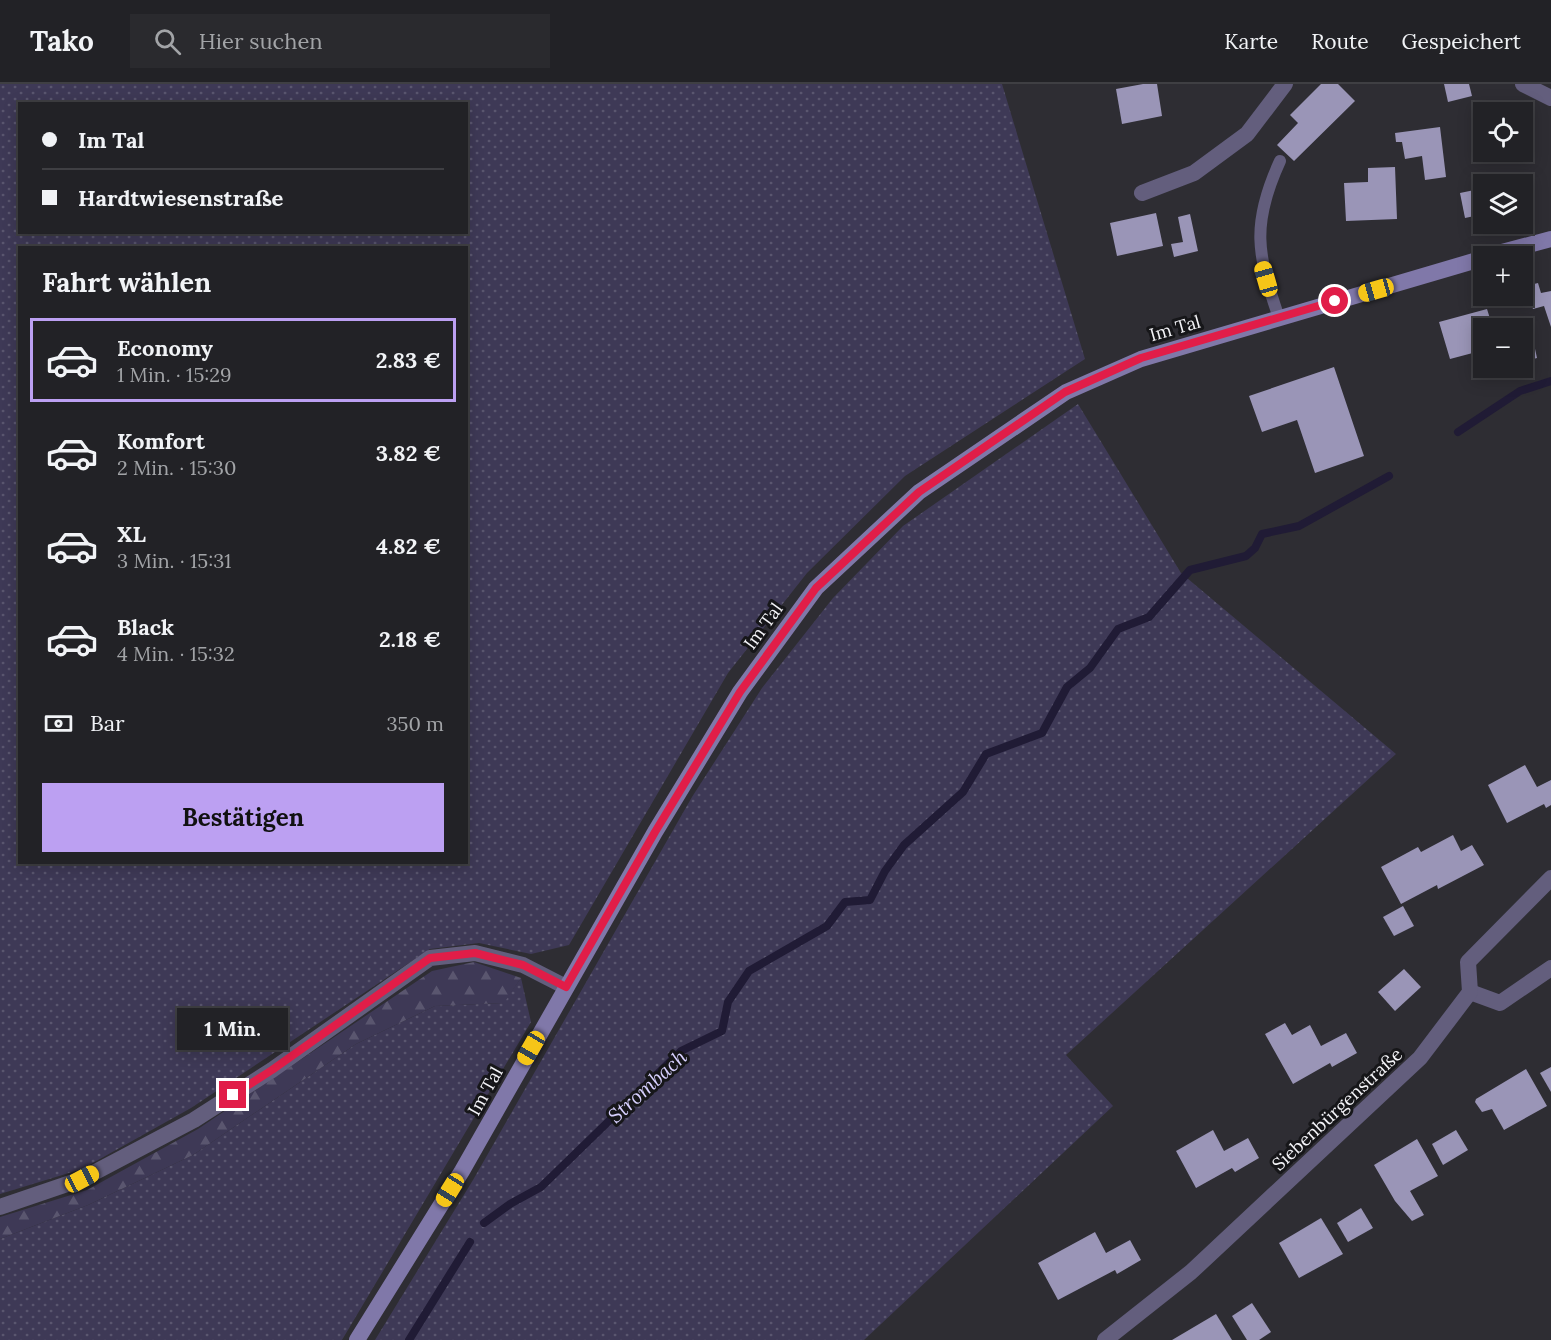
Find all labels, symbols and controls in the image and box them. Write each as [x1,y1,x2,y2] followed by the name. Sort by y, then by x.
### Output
[130,14,550,68] search box
[30,23,94,59] text: Tako
[151,25,184,58] icon: search
[199,27,323,55] text: Hier suchen
[1224,28,1278,55] text: Karte
[1311,28,1369,55] text: Route
[1402,28,1521,55] text: Gespeichert
[1473,102,1533,378] map controls
[1473,102,1533,162] button: locate
[78,126,144,154] text: Im Tal
[1473,174,1533,234] button: layers
[78,184,283,212] text: Hardtwiesenstraße
[1473,246,1533,306] button: +
[1252,259,1280,299] car
[42,265,211,299] text: Fahrt wählen
[1356,276,1396,304] car
[1321,287,1348,314] route start
[1147,310,1203,346] street label: Im Tal
[1473,318,1533,378] button: −
[45,333,99,387] icon: car
[117,334,213,362] text: Economy
[376,346,441,374] text: 2.83 €
[117,362,232,387] text: 1 Min. · 15:29
[45,426,99,480] icon: car
[117,427,205,455] text: Komfort
[376,439,441,467] text: 3.82 €
[117,455,236,480] text: 2 Min. · 15:30
[45,519,99,573] icon: car
[117,520,146,548] text: XL
[376,532,441,560] text: 4.82 €
[117,548,232,573] text: 3 Min. · 15:31
[738,598,788,654] street label: Im Tal
[45,612,99,666] icon: car
[117,613,174,641] text: Black
[379,625,441,653] text: 2.18 €
[117,641,235,666] text: 4 Min. · 15:32
[42,707,75,740] icon: cash
[90,709,125,737] text: Bar
[386,711,444,736] text: 350 m
[42,783,444,852] button: Bestätigen
[178,1008,288,1050] callout: 1 Min.
[204,1016,261,1041] text: 1 Min.
[514,1028,548,1068] car
[1267,1043,1407,1175] street label: Siebenbürgenstraße
[602,1044,692,1128] water label: Strombach
[462,1063,508,1119] street label: Im Tal
[219,1081,246,1108] route end
[62,1163,102,1195] car
[433,1170,467,1210] car

